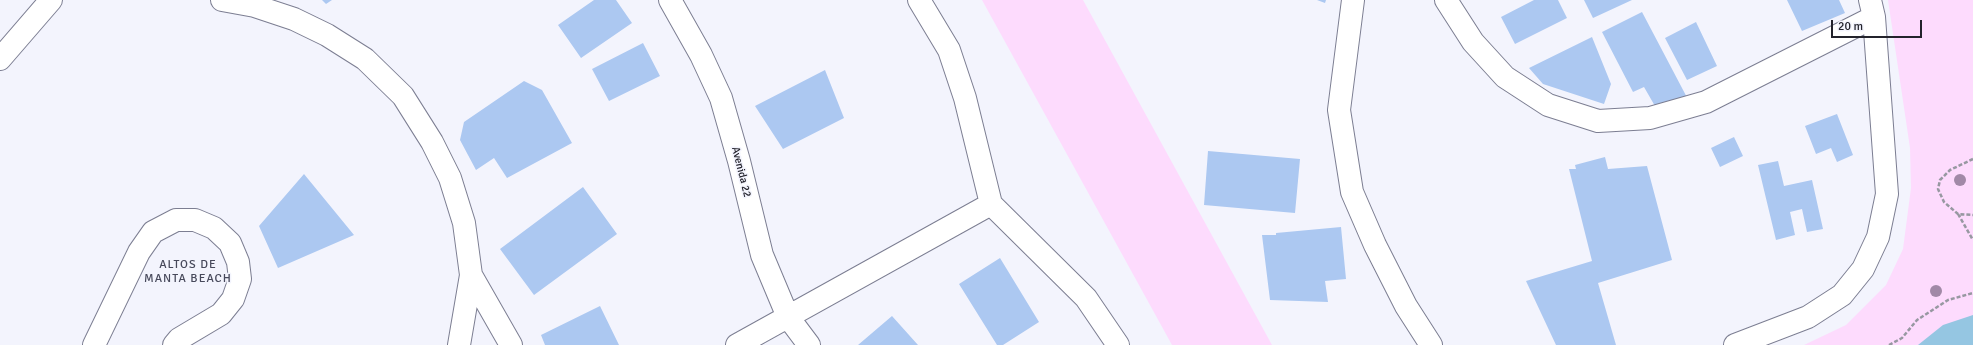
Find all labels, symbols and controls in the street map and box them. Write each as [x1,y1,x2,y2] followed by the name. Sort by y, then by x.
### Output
[1833,12,1924,38] scale bar
[1838,19,1863,34] text: 20 m
[728,145,754,199] street label: Avenida 22
[144,258,232,286] district label: ALTOS DE MANTA BEACH

